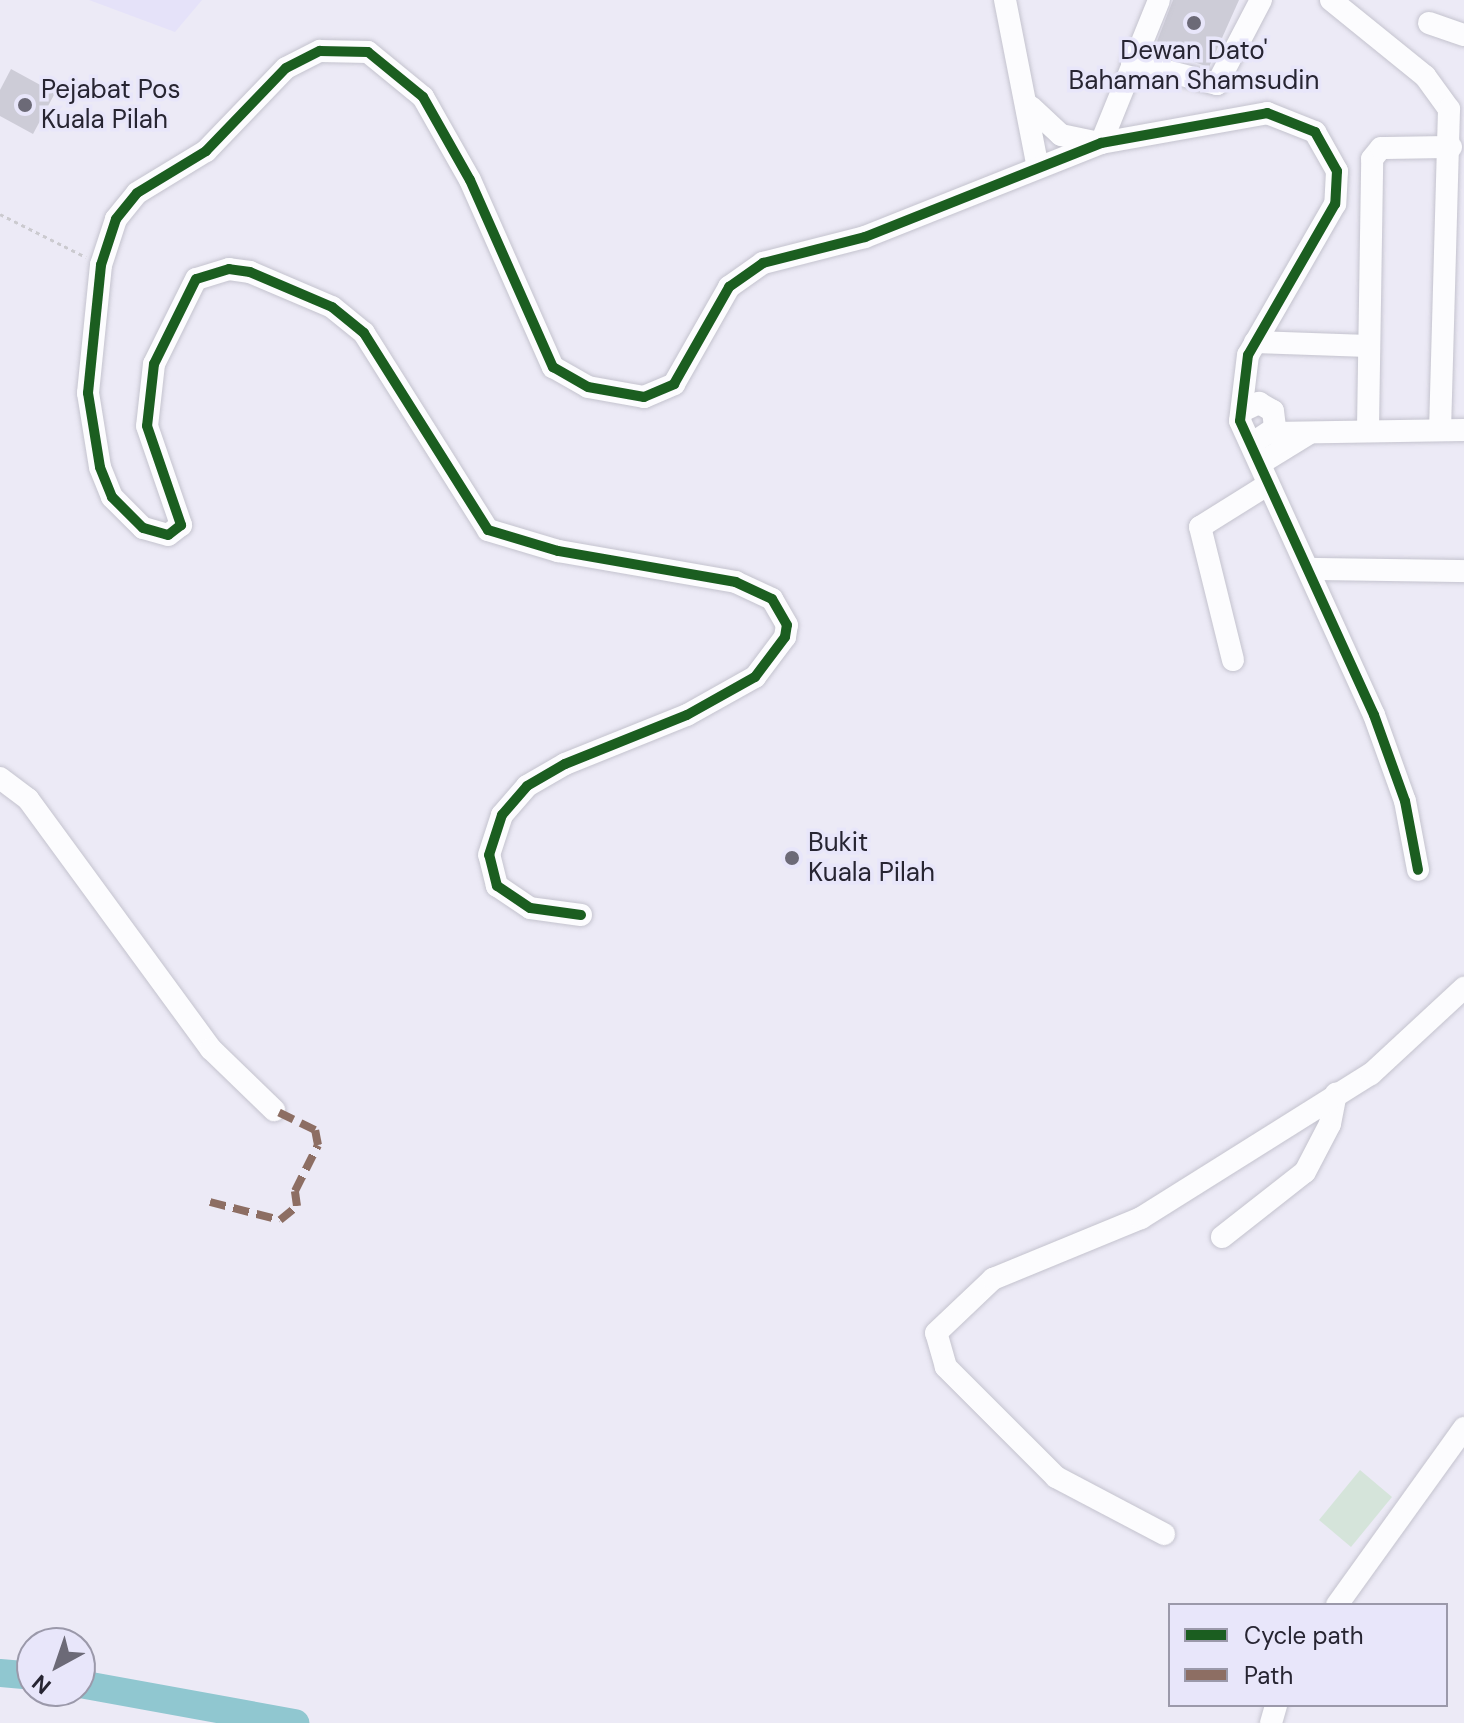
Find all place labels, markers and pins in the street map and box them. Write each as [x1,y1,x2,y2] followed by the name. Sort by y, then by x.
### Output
[1185,14,1203,32] marker: Dewan Dato' Bahaman Shamsudin
[1069,35,1319,96] place label: Dewan Dato' Bahaman Shamsudin
[41,74,181,136] place label: Pejabat Pos Kuala Pilah
[16,96,34,114] marker: Pejabat Pos Kuala Pilah
[808,827,935,888] place label: Bukit Kuala Pilah
[783,849,801,867] marker: Bukit Kuala Pilah

